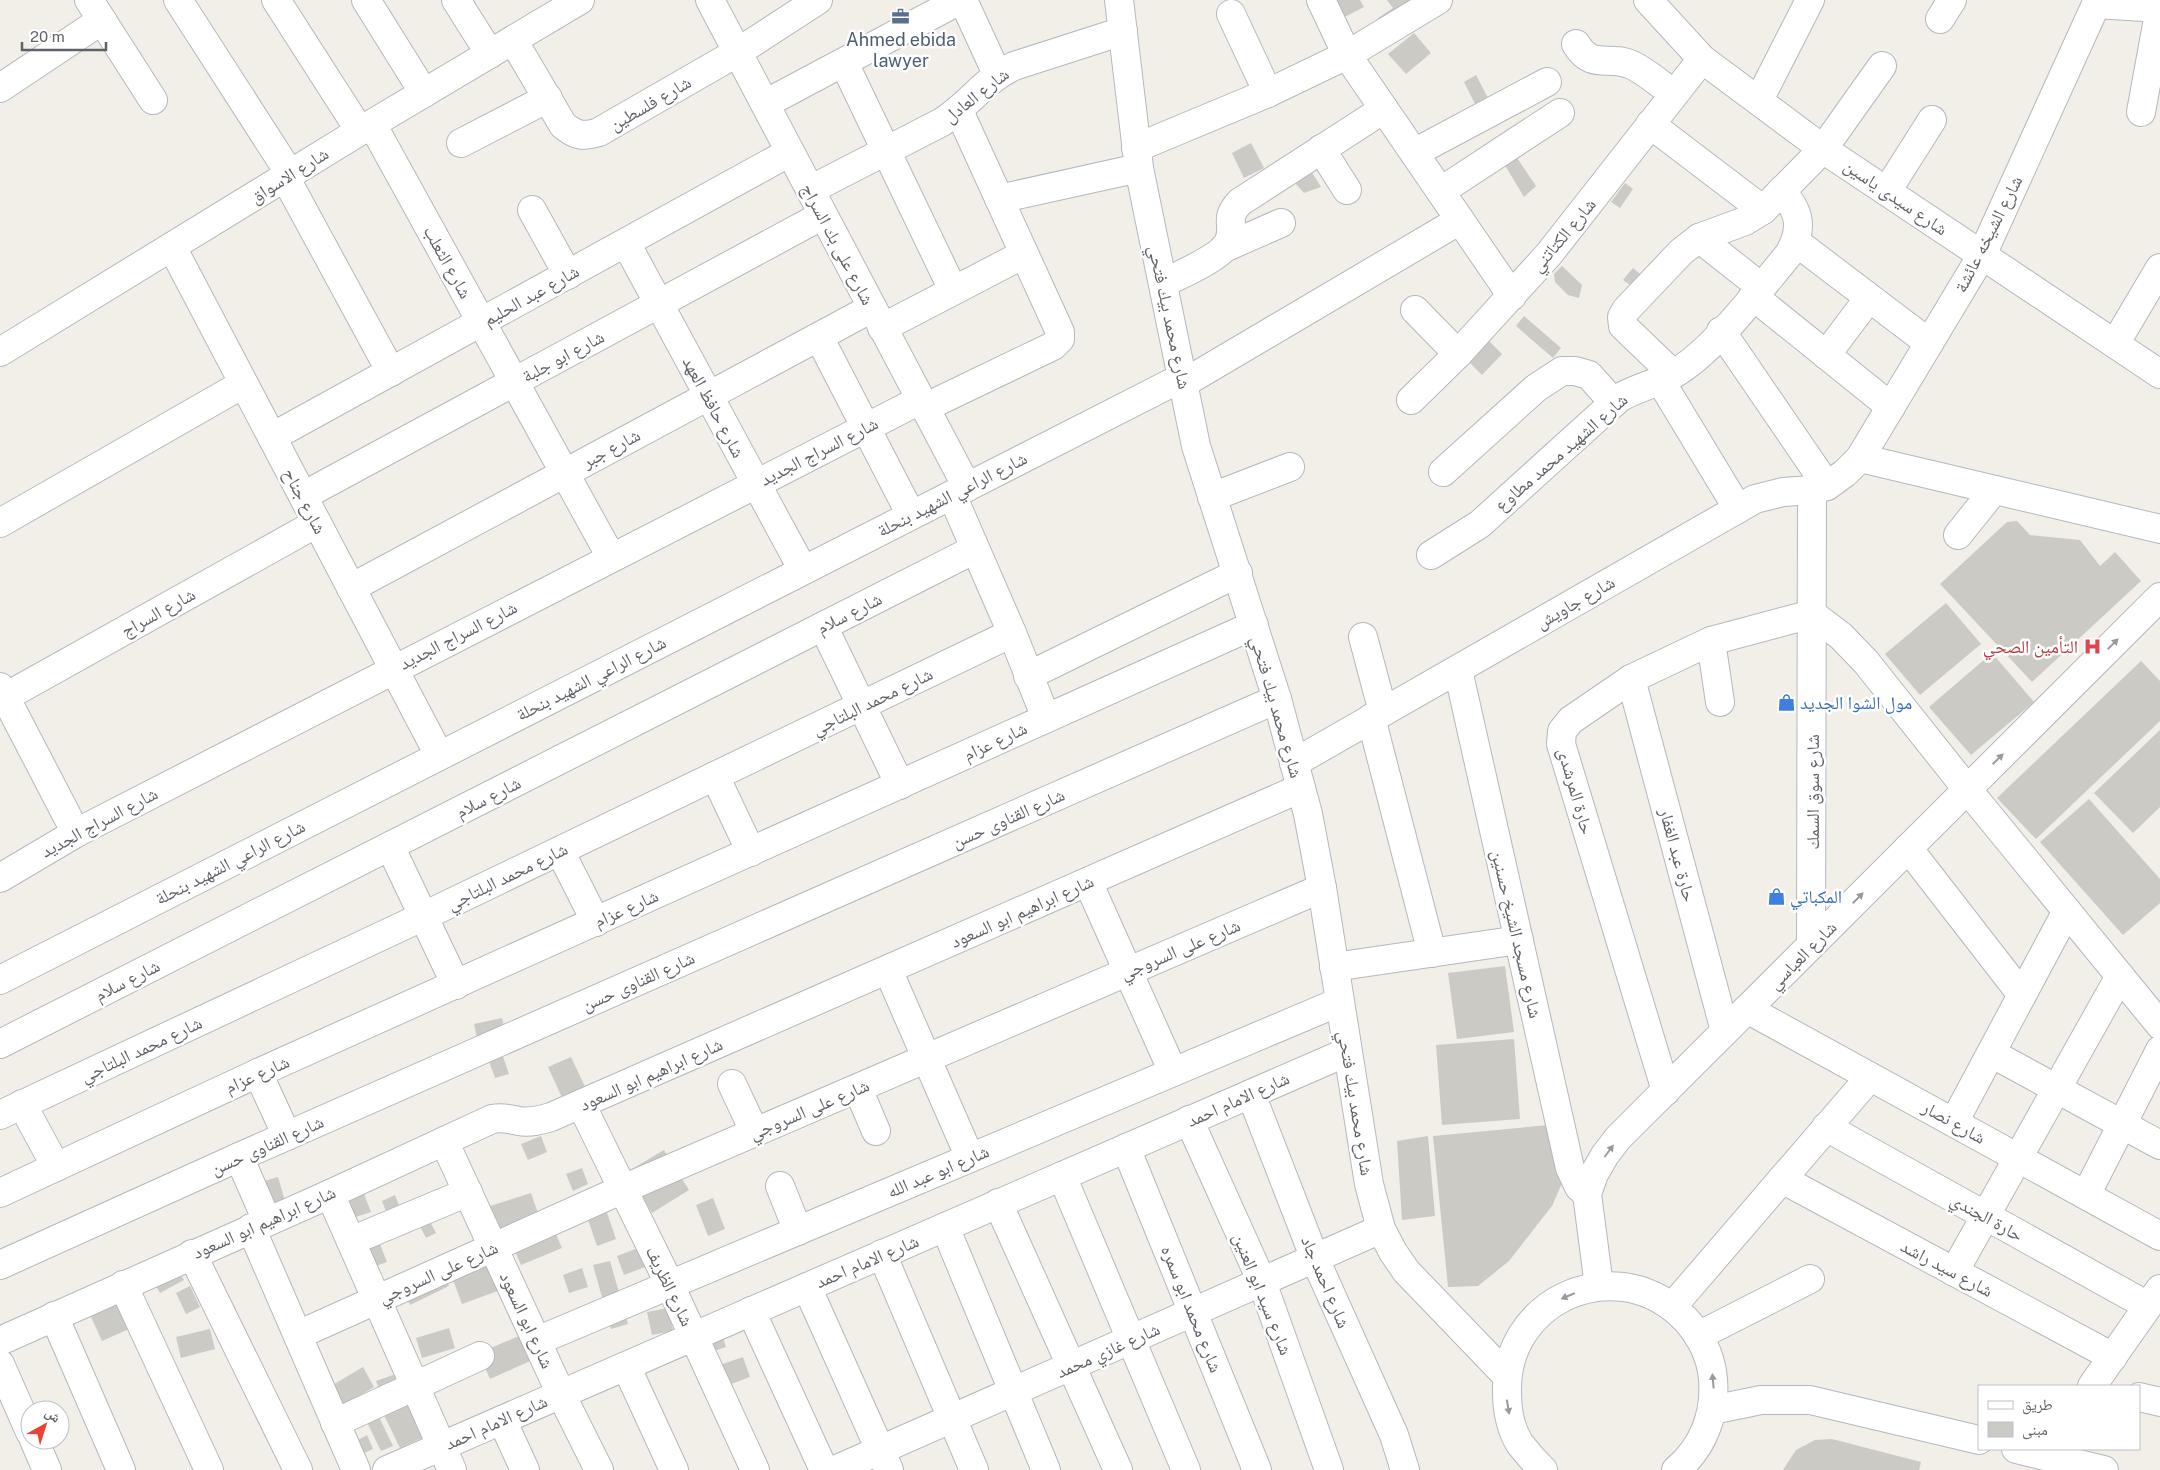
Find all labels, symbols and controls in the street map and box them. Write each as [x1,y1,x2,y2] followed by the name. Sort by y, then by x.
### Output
[891,6,911,26] office icon: Ahmed ebida lawyer
[22,20,106,52] scale bar
[30,28,65,45] text: 20 m
[846,29,956,71] place label: Ahmed ebida lawyer
[939,63,1013,128] street label: شارع العادل
[605,71,695,136] street label: شارع فلسطين
[246,143,333,208] street label: شارع الاسواق
[1840,155,1952,240] street label: شارع سيدى ياسين
[1950,172,2027,296] street label: شارع الشيخه عائشة
[795,180,879,309] street label: شارع على بك السراج
[1526,194,1603,279] street label: شارع الكتاتني
[419,222,477,302] street label: شارع الثعلب
[1140,243,1196,392] street label: شارع محمد بيك فتحي
[479,260,584,332] street label: شارع عبد الحليم
[518,326,608,387] street label: شارع ابو جلبة
[678,353,749,462] street label: شارع حافظ العهد
[1490,389,1632,516] street label: شارع الشهيد محمد مطاوع
[757,412,882,491] street label: شارع السراج الجديد
[578,424,644,473] street label: شارع جبر
[874,447,1032,545] street label: شارع الراعي الشهيد بنحلة
[277,465,331,538] street label: شارع جناح
[1532,571,1619,634] street label: شارع جاويش
[117,583,200,643] street label: شارع السراج
[813,588,886,640] street label: شارع سلام
[396,596,521,675] street label: شارع السراج الجديد
[513,631,671,729] street label: شارع الراعي الشهيد بنحلة
[1242,634,1307,782] street label: شارع محمد بيك فتحي
[1983,636,2078,661] place label: التأمين الصحي
[2082,636,2102,656] hospital icon: التأمين الصحي
[2106,638,2118,650] one-way arrow
[808,663,938,743] street label: شارع محمد البلتاجي
[1776,692,1796,712] shop icon: مول الشوا الجديد
[1800,692,1912,714] place label: مول الشوا الجديد
[960,717,1031,767] street label: شارع عزام
[1802,734,1824,850] street label: شارع سوق السمك
[1553,745,1598,837] street label: حارة المرشدى
[1991,753,2003,765] one-way arrow
[452,772,525,824] street label: شارع سلام
[37,782,162,863] street label: شارع السراج الجديد
[948,784,1068,853] street label: شارع القناوى حسن
[1655,805,1701,904] street label: حارة عبد الغفار
[152,815,310,913] street label: شارع الراعي الشهيد بنحلة
[443,838,573,918] street label: شارع محمد البلتاجي
[1485,848,1547,1021] street label: شارع مسجد الشيخ حسنين
[947,870,1098,954] street label: شارع ابراهيم ابو السعود
[591,885,662,933] street label: شارع عزام
[1766,886,1786,906] shop icon: المكباتي
[1790,886,1842,911] place label: المكباتي
[1852,893,1864,905] one-way arrow
[1117,914,1245,988] street label: شارع على السروجي
[1763,916,1844,997] street label: شارع العباسي
[578,947,698,1016] street label: شارع القناوى حسن
[91,955,164,1007] street label: شارع سلام
[77,1012,207,1090] street label: شارع محمد البلتاجي
[1330,1029,1378,1178] street label: شارع محمد بيك فتحي
[576,1033,727,1117] street label: شارع ابراهيم ابو السعود
[222,1051,293,1099] street label: شارع عزام
[1184,1067,1293,1133] street label: شارع الامام احمد
[746,1074,874,1148] street label: شارع على السروجي
[1917,1096,1989,1149] street label: شارع نصار
[207,1111,327,1180] street label: شارع القناوى حسن
[884,1140,992,1203] street label: شارع ابو عبد الله
[1603,1145,1614,1158] one-way arrow
[189,1181,340,1265] street label: شارع ابراهيم ابو السعود
[1945,1189,2027,1249] street label: حارة الجندي
[812,1230,922,1294] street label: شارع الامام احمد
[1228,1230,1297,1358] street label: شارع سيد ابو العنين
[1296,1233,1355,1332] street label: شارع احمد جاد
[1897,1235,1997,1302] street label: شارع سيد راشد
[375,1236,503,1312] street label: شارع على السروجي
[1156,1242,1227,1376] street label: شارع محمد ابو سمره
[641,1243,698,1330] street label: شارع الظريف
[495,1268,558,1372] street label: شارع ابو السعود
[1560,1292,1575,1300] one-way arrow
[1053,1318,1165,1386] street label: شارع غازي محمد
[1709,1372,1717,1388] one-way arrow
[1978,1385,2140,1450] legend
[442,1390,551,1456] street label: شارع الامام احمد
[2022,1396,2053,1415] text: طريق
[20,1400,70,1450] north arrow
[1505,1400,1513,1416] one-way arrow
[42,1404,64,1427] text: ش
[2022,1421,2048,1440] text: مبنى

